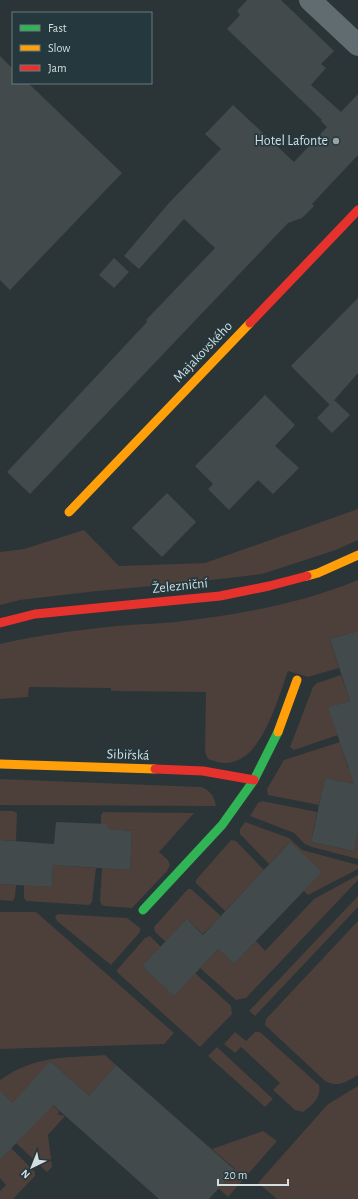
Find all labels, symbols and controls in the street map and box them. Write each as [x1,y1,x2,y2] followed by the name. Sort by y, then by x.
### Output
[12,12,152,84] legend
[48,22,67,34] text: Fast
[48,42,70,54] text: Slow
[48,62,67,74] text: Jam
[255,134,328,148] place label: Hotel Lafonte
[331,136,341,146] marker: Hotel Lafonte
[171,319,235,385] street label: Majakovského
[151,574,209,596] street label: Železniční
[106,747,150,763] street label: Sibiřská
[12,1147,52,1187] north arrow
[218,1161,288,1187] scale bar
[19,1167,32,1181] text: N
[224,1169,247,1181] text: 20 m

